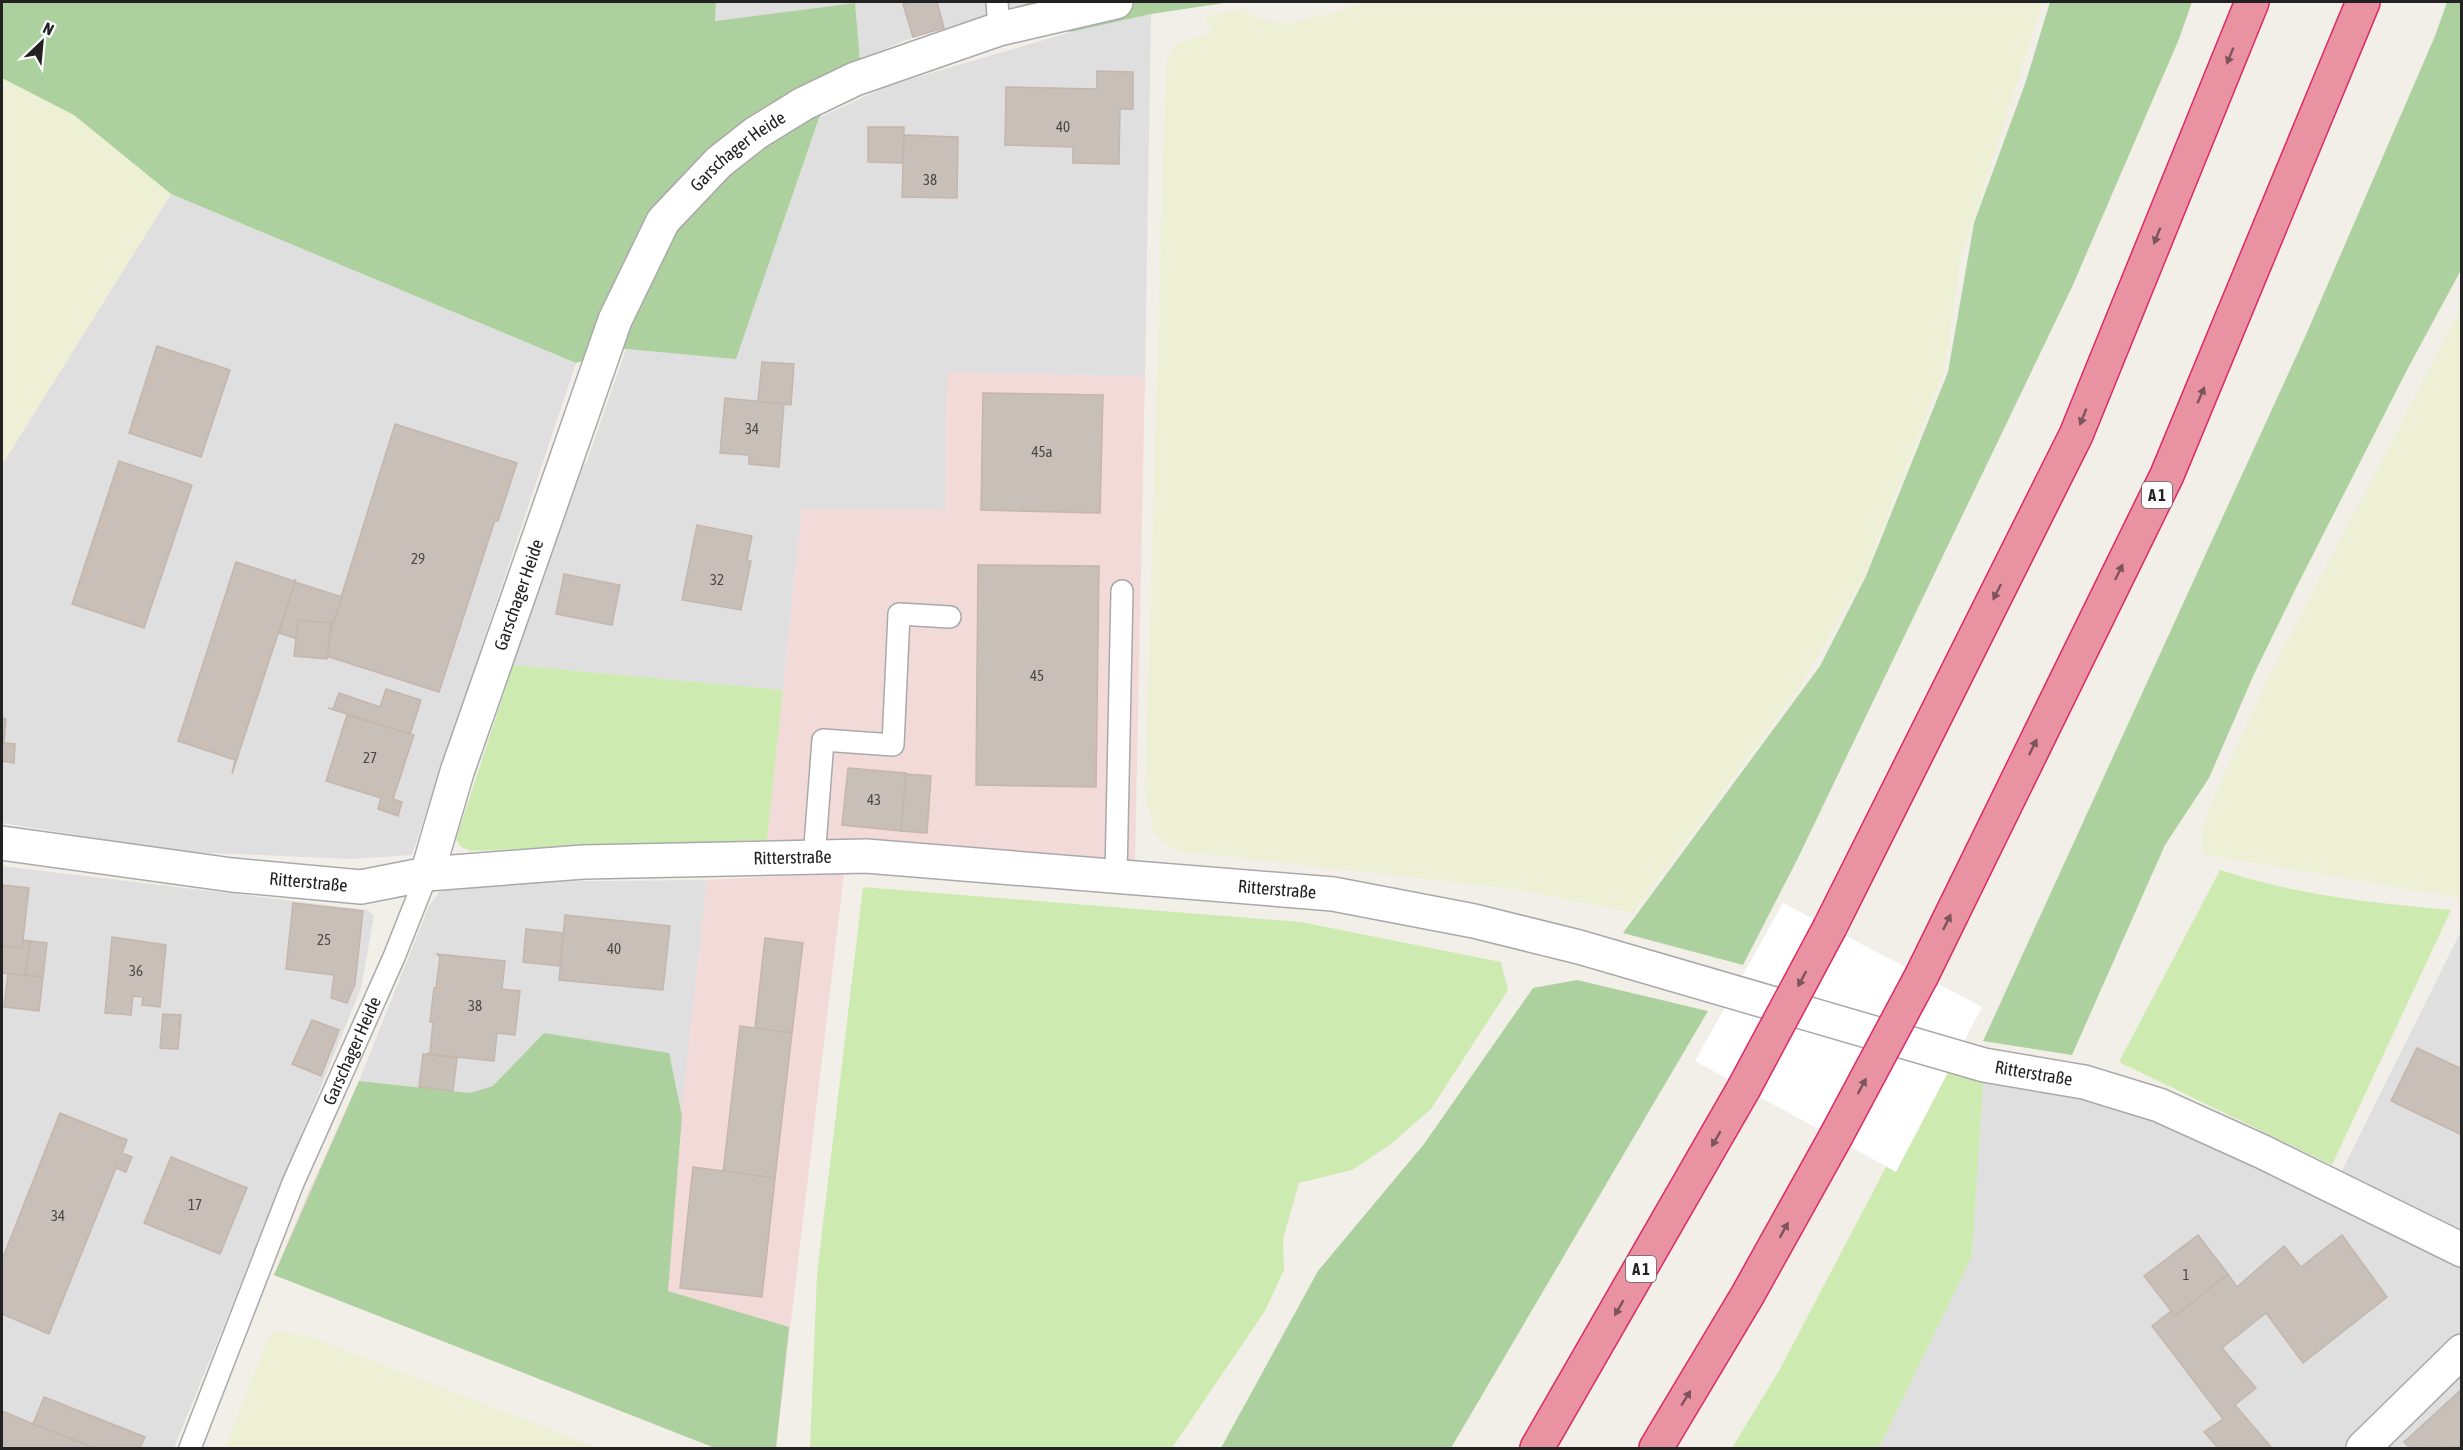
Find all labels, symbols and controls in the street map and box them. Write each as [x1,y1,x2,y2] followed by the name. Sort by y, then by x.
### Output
[12,12,72,72] north arrow
[40,18,57,39] text: N
[2225,47,2234,65] one-way arrow
[686,107,789,195] street label: Garschager Heide
[1056,118,1070,135] house number: 40
[923,171,937,188] house number: 38
[2152,228,2162,246] one-way arrow
[2196,386,2206,404] one-way arrow
[2078,408,2087,426] one-way arrow
[745,420,759,437] house number: 34
[1031,443,1053,460] house number: 45a
[2142,482,2172,508] road number: A 1
[489,536,548,653] street label: Garschager Heide
[411,550,425,567] house number: 29
[2115,564,2124,581] one-way arrow
[710,571,724,588] house number: 32
[1993,583,2003,601] one-way arrow
[1030,667,1044,684] house number: 45
[2029,739,2038,756] one-way arrow
[363,749,377,766] house number: 27
[867,791,881,808] house number: 43
[753,846,832,868] street label: Ritterstraße
[269,868,348,896] street label: Ritterstraße
[1237,875,1317,903] street label: Ritterstraße
[1943,914,1952,931] one-way arrow
[317,931,331,948] house number: 25
[607,940,621,957] house number: 40
[129,962,143,979] house number: 36
[1797,970,1807,987] one-way arrow
[318,993,385,1108] street label: Garschager Heide
[468,997,482,1014] house number: 38
[1993,1056,2074,1090] street label: Ritterstraße
[1857,1077,1867,1094] one-way arrow
[1710,1131,1721,1147] one-way arrow
[188,1196,202,1213] house number: 17
[51,1207,65,1224] house number: 34
[1779,1221,1789,1238] one-way arrow
[1626,1256,1656,1282] road number: A 1
[2182,1266,2190,1283] house number: 1
[1613,1300,1624,1316] one-way arrow
[1681,1390,1692,1406] one-way arrow

